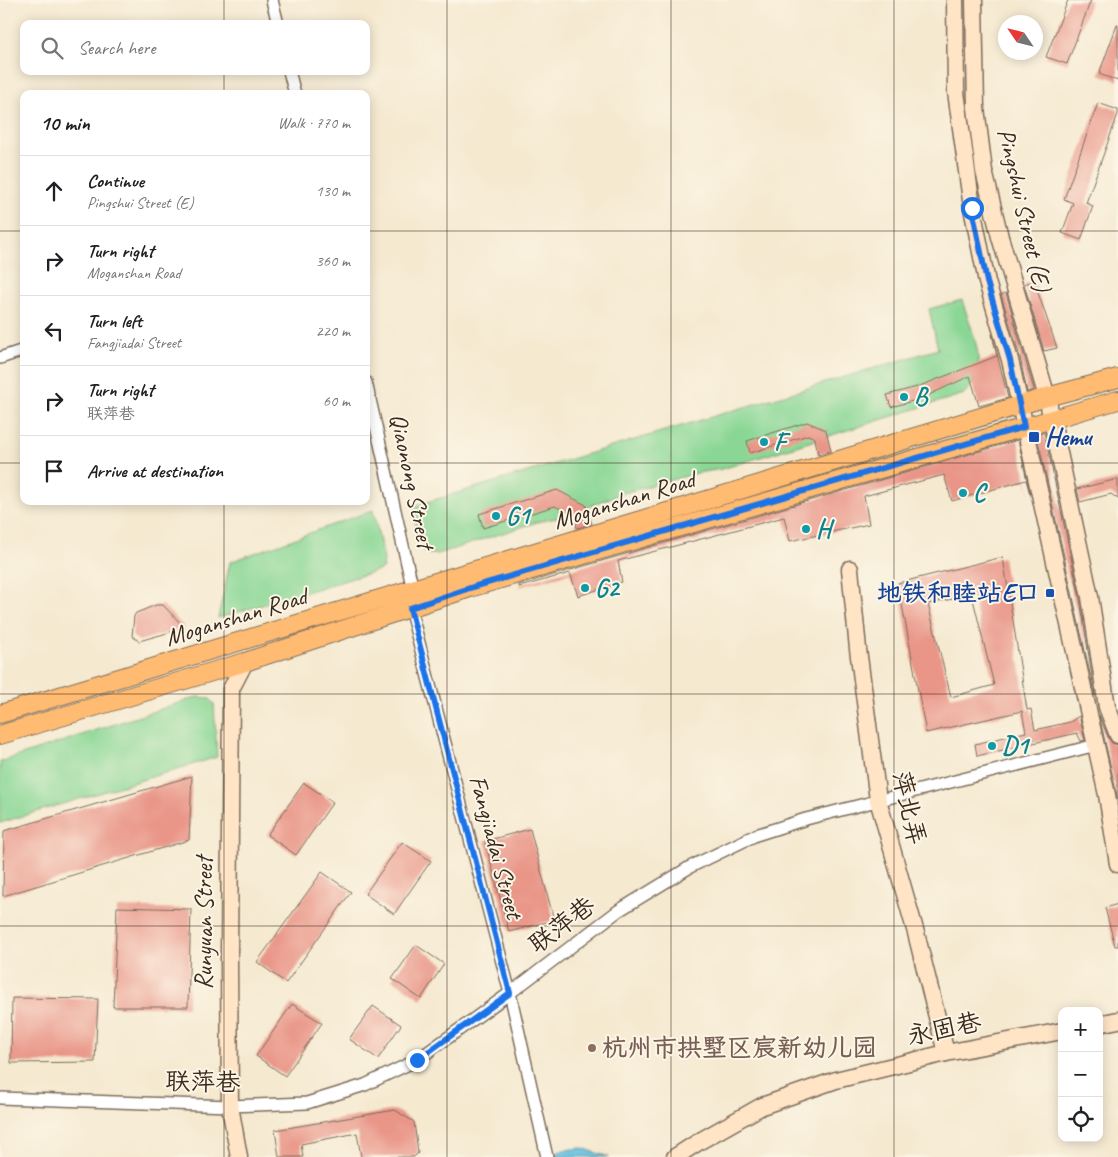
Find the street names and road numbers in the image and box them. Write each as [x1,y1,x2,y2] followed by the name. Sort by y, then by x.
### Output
[990,125,1059,296] street label: Pingshui Street (E)
[382,411,443,555] street label: Qiaonong Street
[549,462,702,537] street label: Moganshan Road
[161,579,314,654] street label: Moganshan Road
[885,768,933,848] street label: 萍北弄
[462,772,531,925] street label: Fangjiadai Street
[188,853,220,989] street label: Runyuan Street
[522,890,602,960] street label: 联萍巷
[904,1006,984,1052] street label: 永固巷
[165,1065,241,1099] street label: 联萍巷

